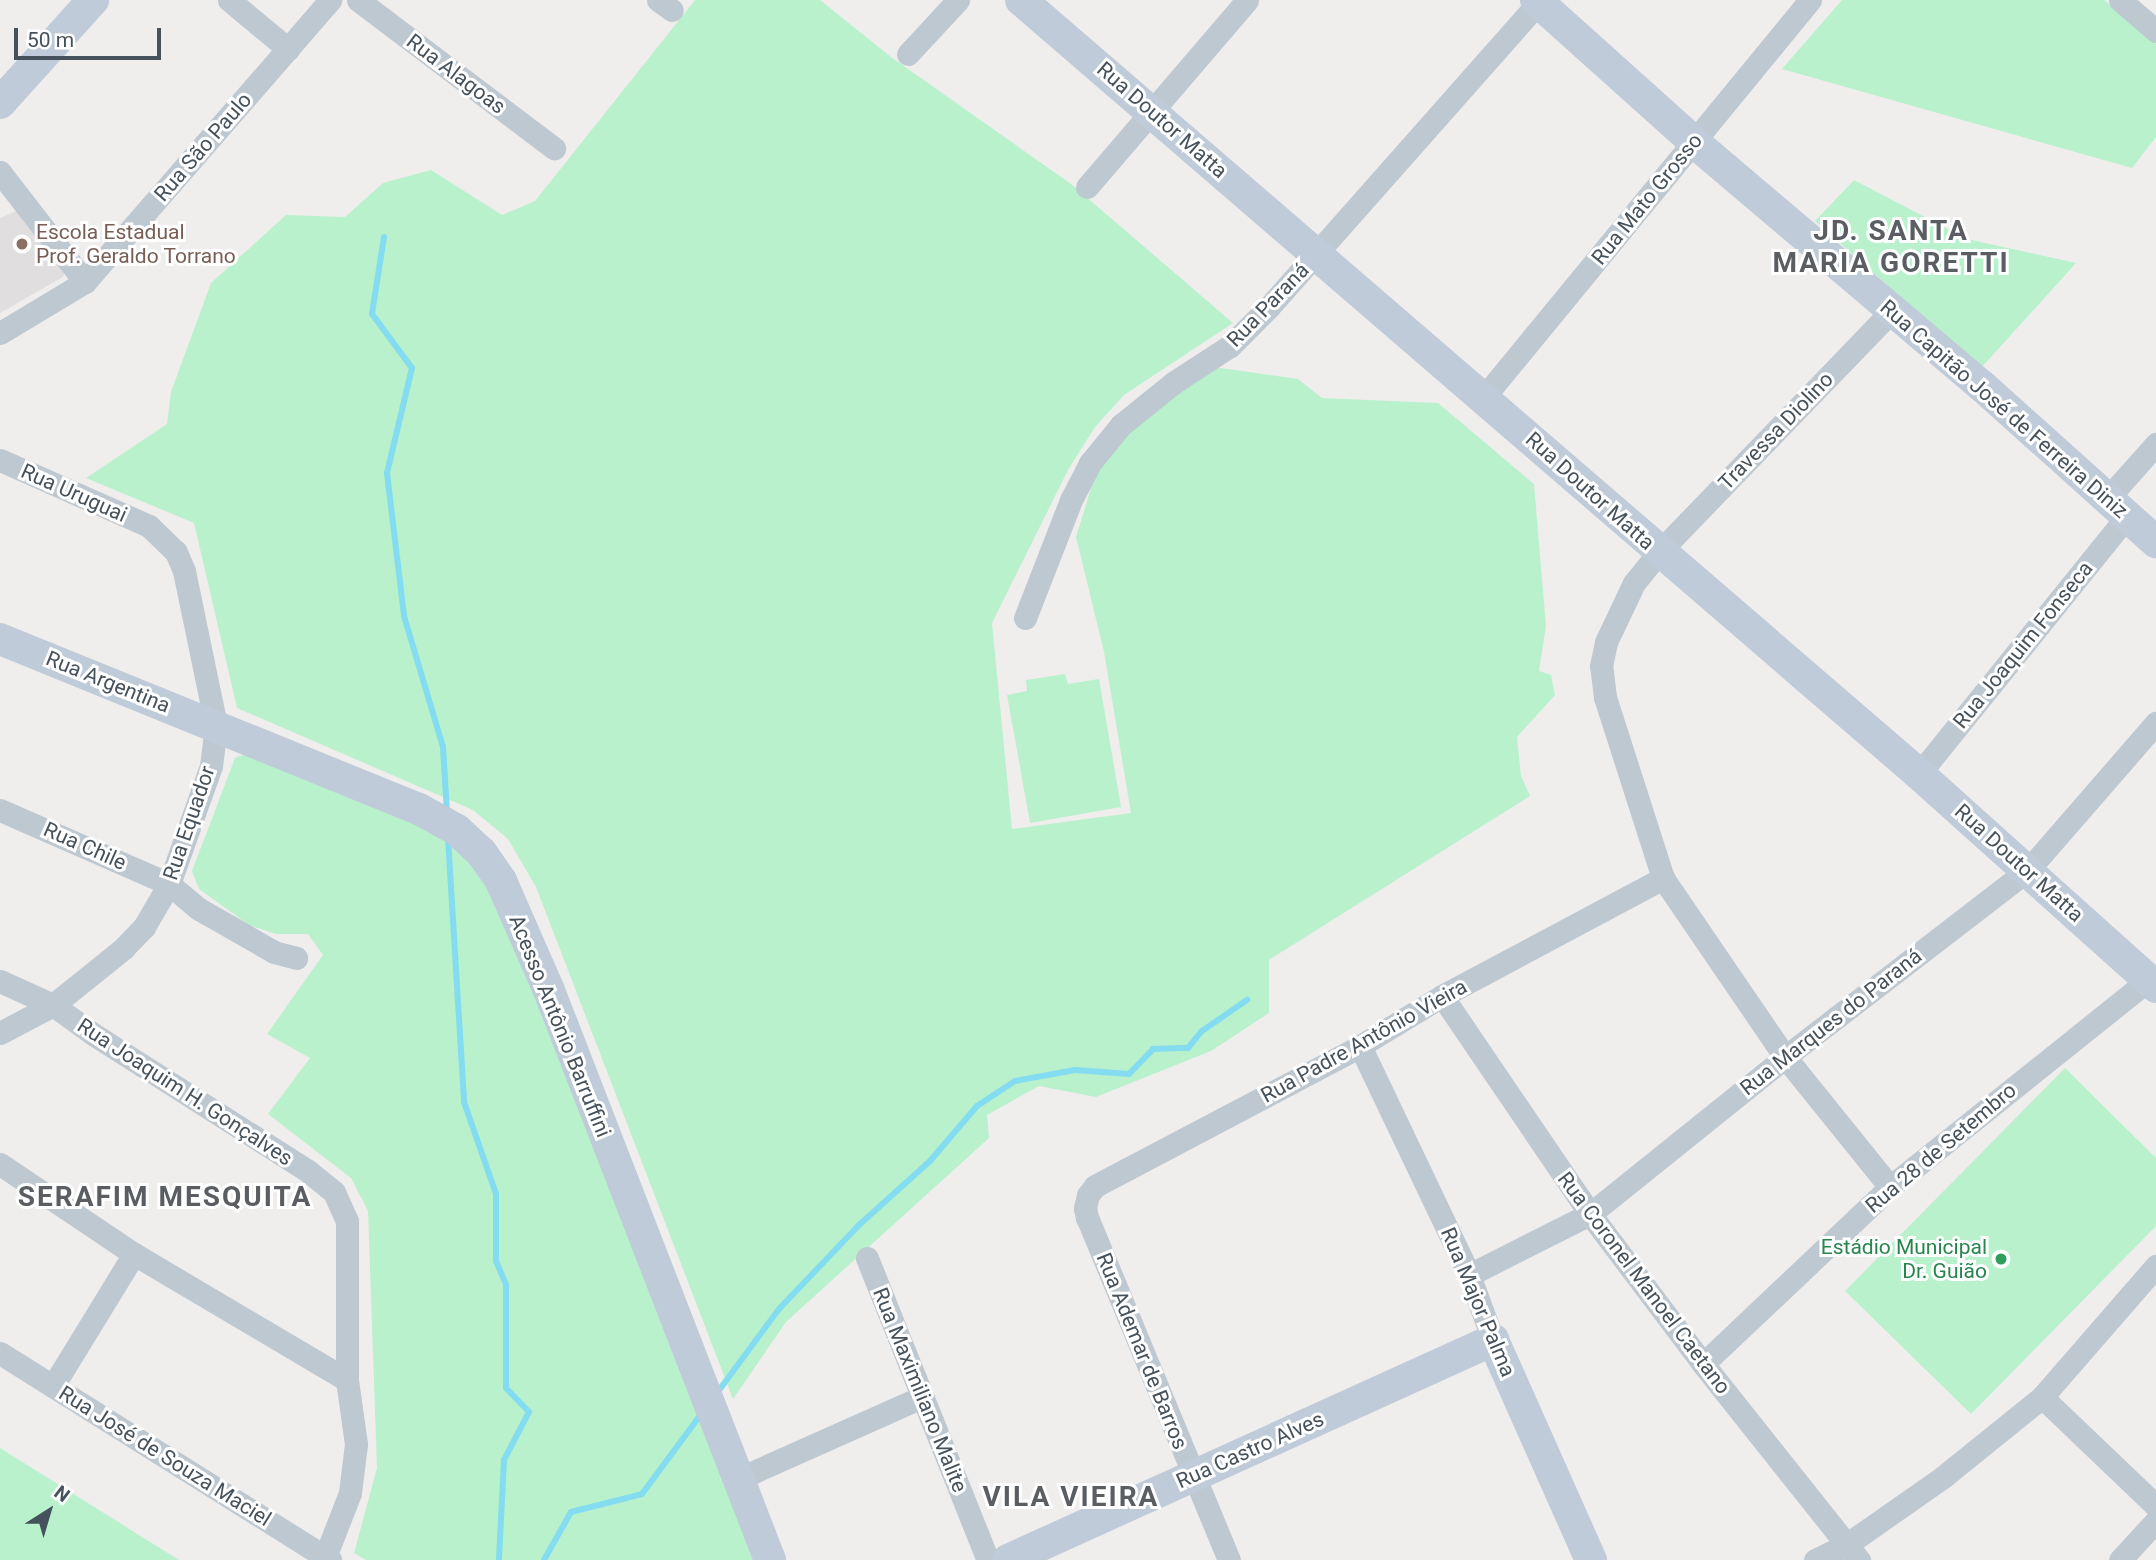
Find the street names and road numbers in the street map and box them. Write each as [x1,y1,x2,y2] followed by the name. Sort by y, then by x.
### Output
[402,29,510,119] street label: Rua Alagoas
[1092,57,1232,183] street label: Rua Doutor Matta
[149,88,257,206] street label: Rua São Paulo
[1586,128,1708,270] street label: Rua Mato Grosso
[1222,258,1314,352] street label: Rua Paraná
[1875,295,2133,523] street label: Rua Capitão José de Ferreira Diniz
[1713,367,1839,495] street label: Travessa Diolino
[1520,427,1660,555] street label: Rua Doutor Matta
[17,458,131,528] street label: Rua Uruguai
[1948,556,2098,734] street label: Rua Joaquim Fonseca
[42,646,174,718] street label: Rua Argentina
[158,763,220,883] street label: Rua Equador
[1949,799,2089,927] street label: Rua Doutor Matta
[40,817,130,875] street label: Rua Chile
[504,911,616,1141] street label: Acesso Antônio Barruffini
[1735,943,1927,1101] street label: Rua Marques do Paraná
[1257,974,1471,1108] street label: Rua Padre Antônio Vieira
[73,1013,297,1171] street label: Rua Joaquim H. Gonçalves
[1861,1078,2021,1218] street label: Rua 28 de Setembro
[1552,1167,1736,1399] street label: Rua Coronel Manoel Caetano
[1435,1224,1521,1380] street label: Rua Major Palma
[1091,1249,1193,1453] street label: Rua Ademar de Barros
[867,1284,973,1496] street label: Rua Maximiliano Malite
[54,1380,276,1532] street label: Rua José de Souza Maciel
[1172,1406,1328,1494] street label: Rua Castro Alves

